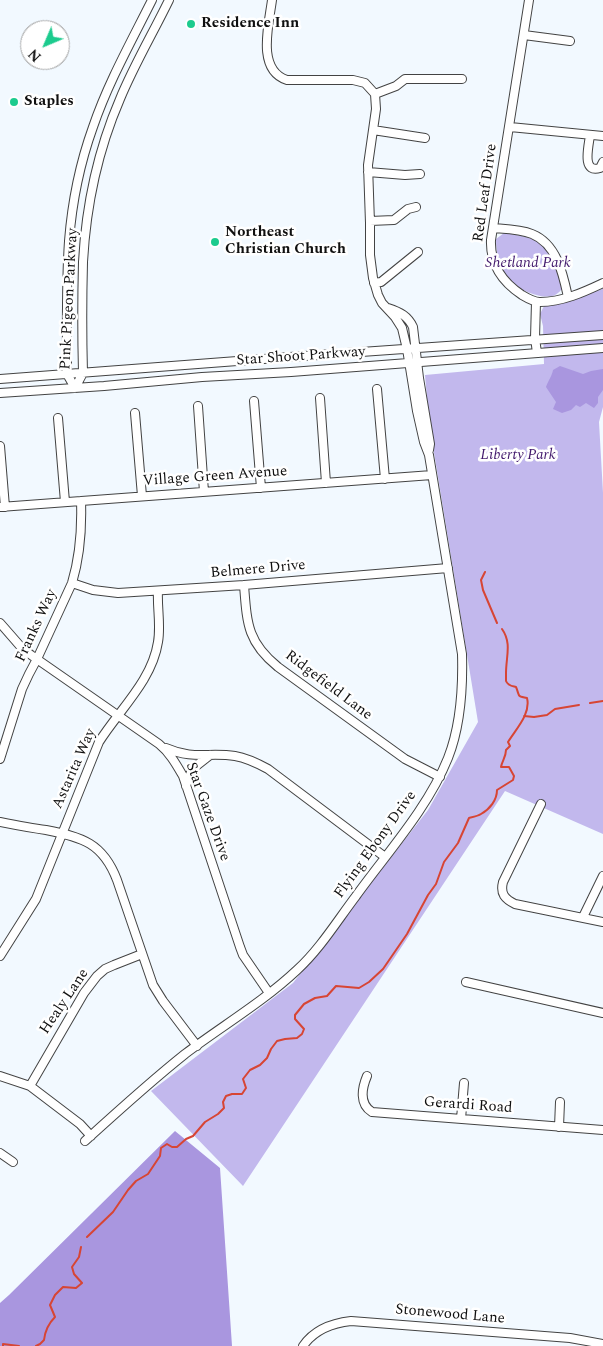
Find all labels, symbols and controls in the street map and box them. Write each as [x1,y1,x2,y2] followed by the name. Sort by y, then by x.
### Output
[201,15,299,33] place label: Residence Inn
[185,18,197,30] marker: Residence Inn
[20,20,70,70] north arrow
[23,44,46,67] text: N
[24,93,74,111] place label: Staples
[8,96,20,108] marker: Staples
[470,143,502,243] street label: Red Leaf Drive
[225,224,346,259] place label: Northeast Christian Church
[57,228,83,370] street label: Pink Pigeon Parkway
[209,236,221,248] marker: Northeast Christian Church
[485,255,571,273] park label: Shetland Park
[236,344,366,370] street label: Star Shoot Parkway
[480,447,556,465] park label: Liberty Park
[142,463,288,491] street label: Village Green Avenue
[210,557,306,583] street label: Belmere Drive
[12,587,62,665] street label: Franks Way
[281,647,375,725] street label: Ridgefield Lane
[49,726,101,812] street label: Astarita Way
[181,760,233,864] street label: Star Gaze Drive
[331,788,421,902] street label: Flying Ebony Drive
[37,966,93,1038] street label: Healy Lane
[423,1094,513,1118] street label: Gerardi Road
[394,1301,506,1329] street label: Stonewood Lane

